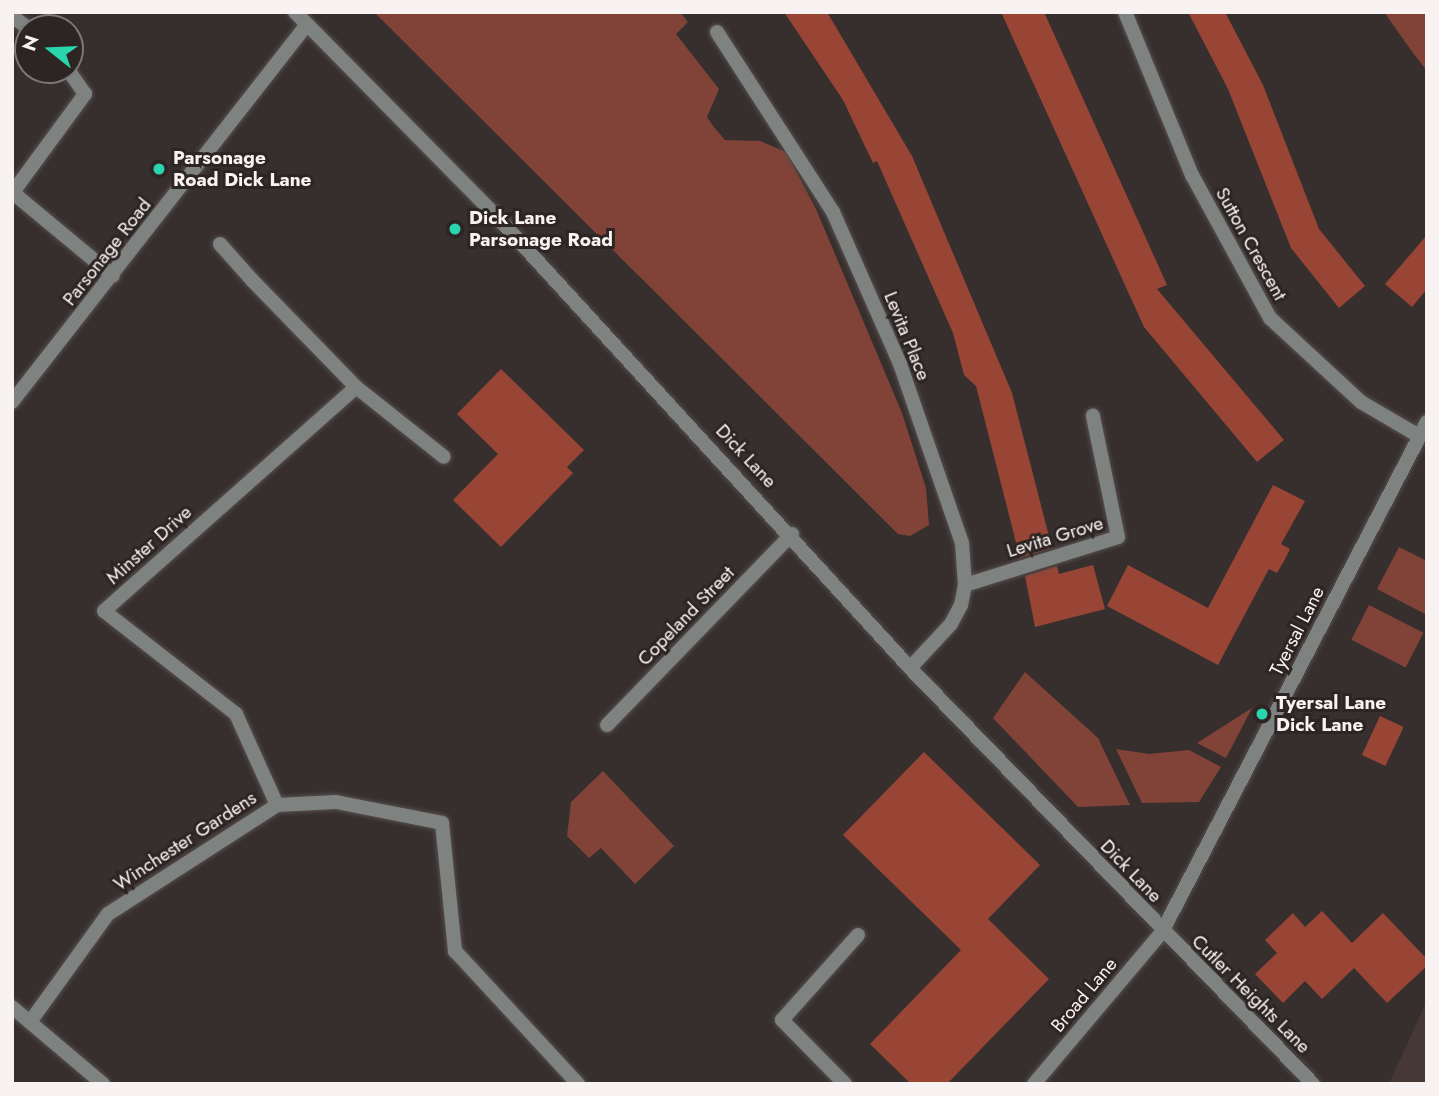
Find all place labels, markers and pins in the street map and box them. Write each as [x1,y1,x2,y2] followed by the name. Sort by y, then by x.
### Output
[173,147,311,191] place label: Parsonage Road Dick Lane
[151,161,167,177] marker: Parsonage Road Dick Lane
[469,207,613,251] place label: Dick Lane Parsonage Road
[447,221,463,237] marker: Dick Lane Parsonage Road
[1276,692,1386,736] place label: Tyersal Lane Dick Lane
[1254,706,1270,722] marker: Tyersal Lane Dick Lane

